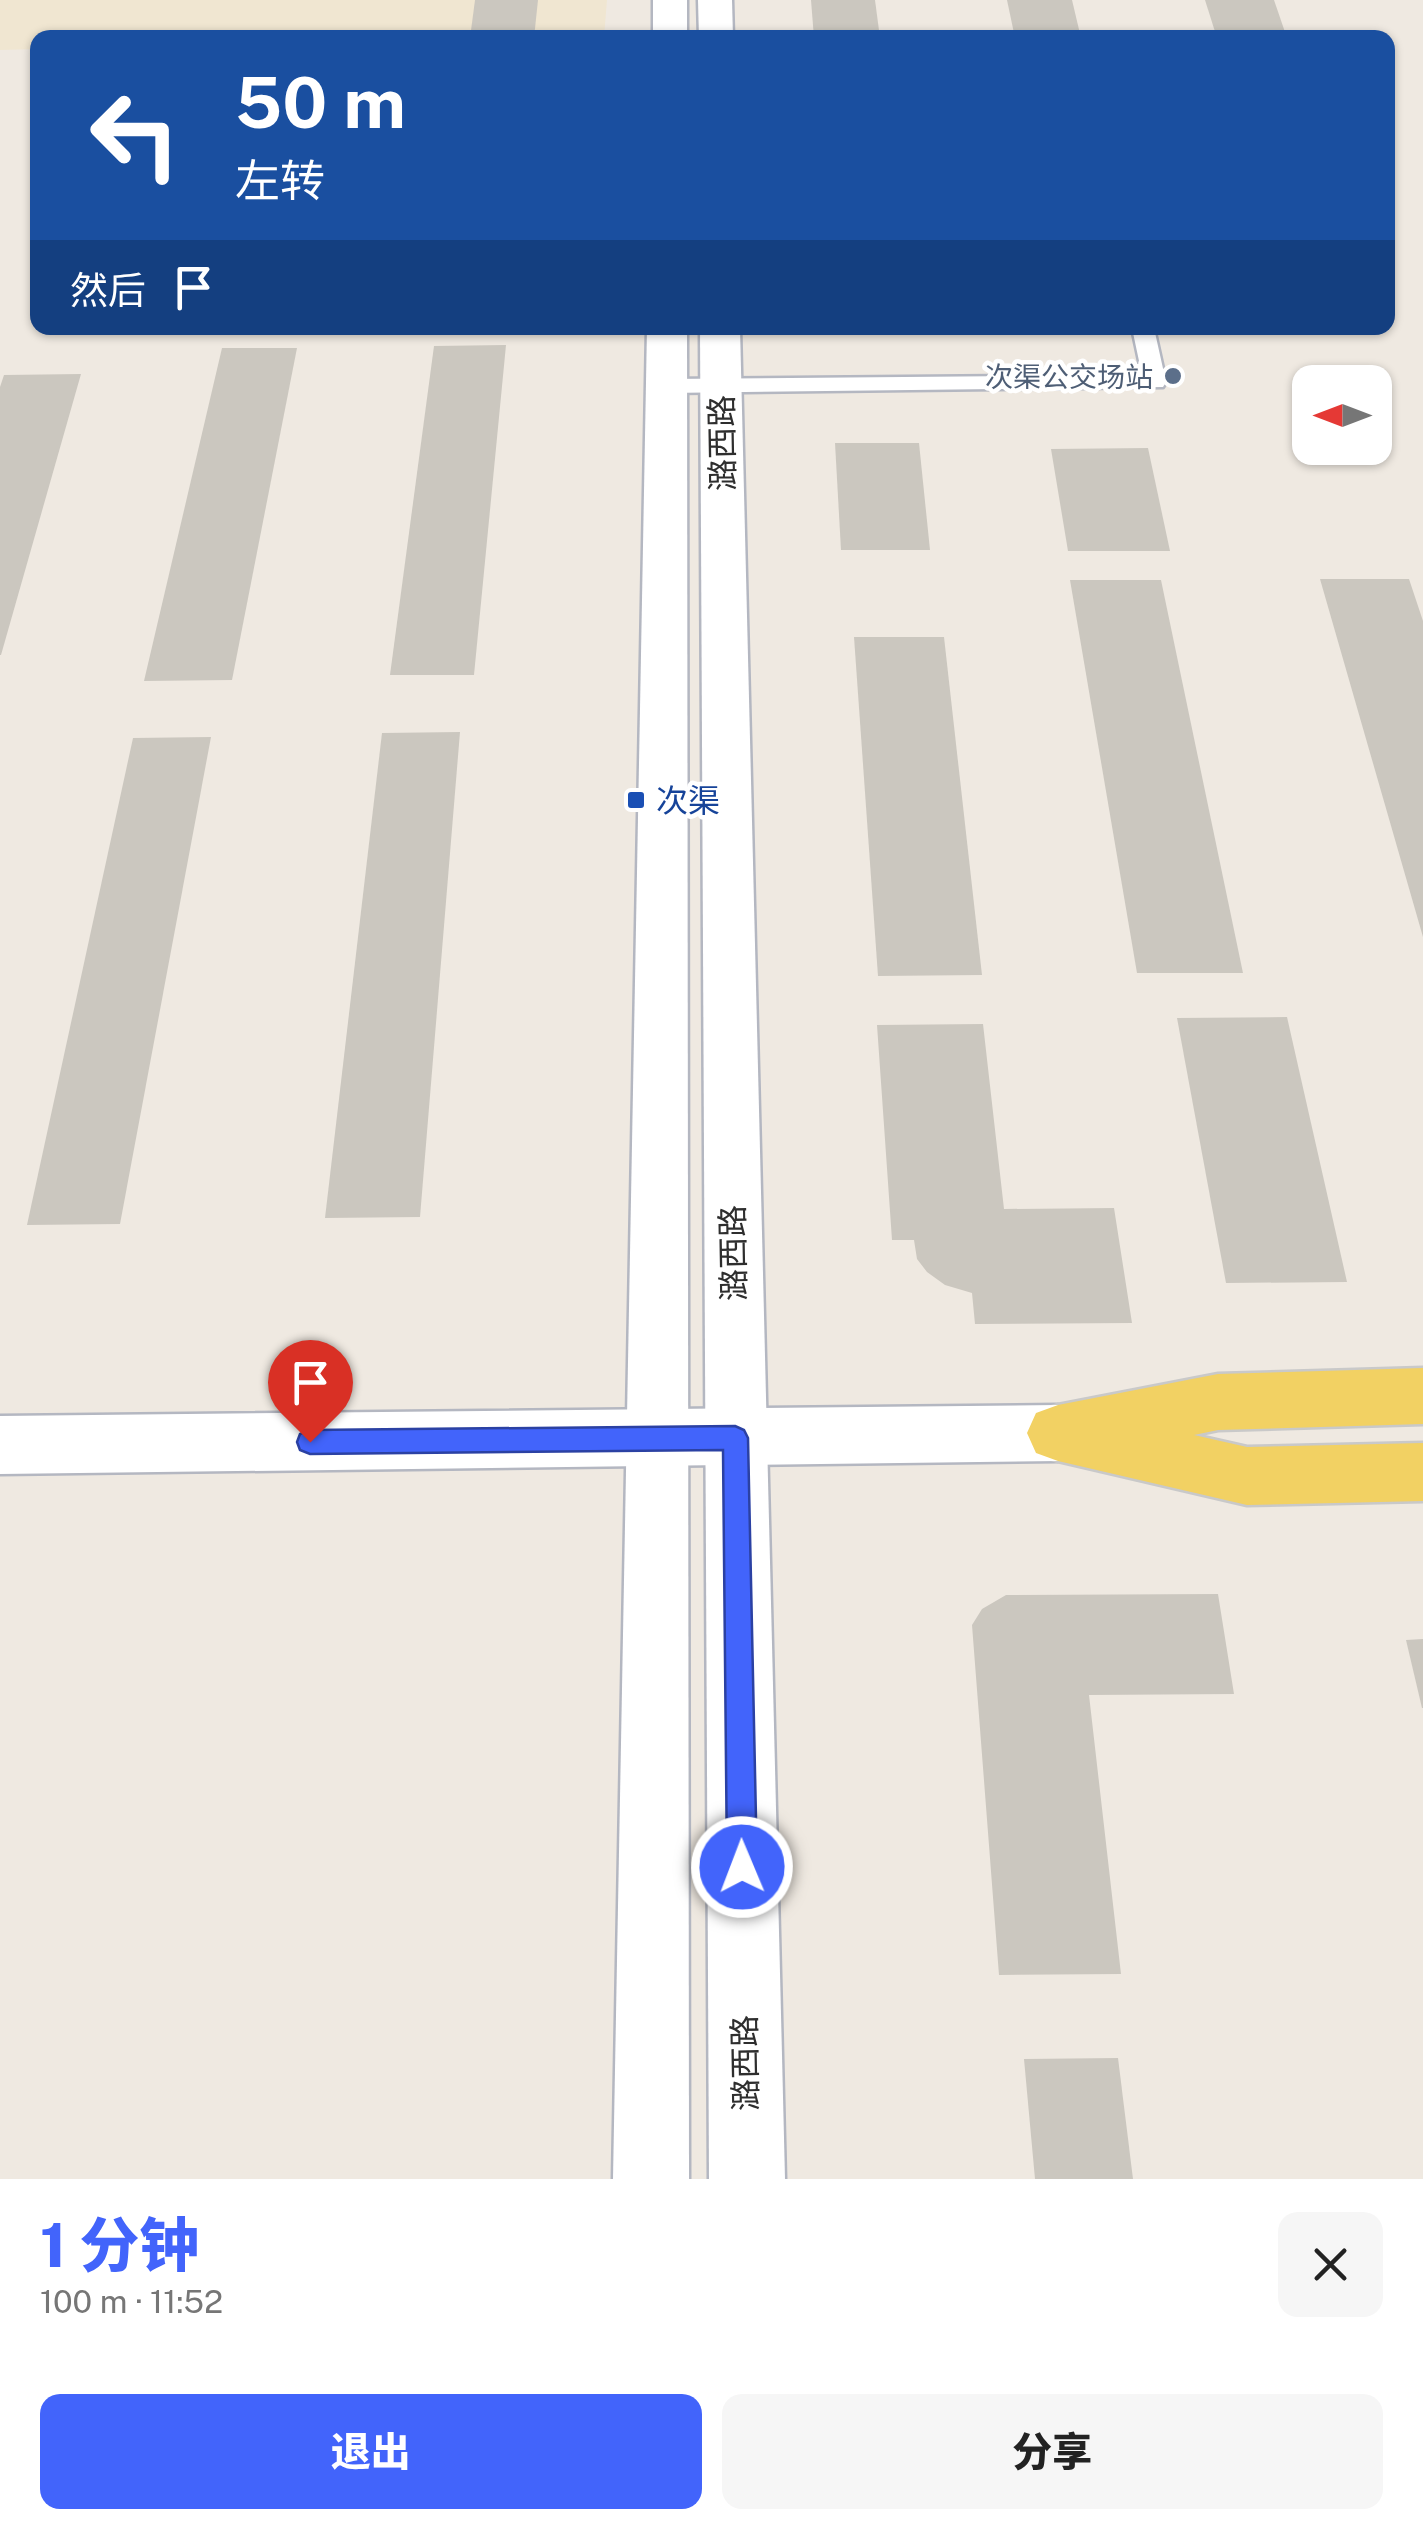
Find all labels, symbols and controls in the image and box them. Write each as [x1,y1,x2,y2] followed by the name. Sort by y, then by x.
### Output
[235,61,406,144] text: 50 m
[70,70,200,200] icon: left
[235,154,325,207] text: 左转
[166,260,221,315] icon: arrive
[70,268,146,313] text: 然后
[985,360,1153,393] place label: 次渠公交场站
[1162,365,1184,387] marker: 次渠公交场站
[1292,365,1392,465] north arrow
[1292,365,1392,465] map controls
[703,395,741,491] street label: 潞西路
[656,782,720,819] place label: 次渠
[625,789,647,811] marker: 次渠
[714,1205,752,1301] street label: 潞西路
[268,1340,353,1443] pin
[283,1355,338,1410] icon: arrive
[690,1815,794,1919] position arrow
[726,2015,764,2111] street label: 潞西路
[40,2210,199,2281] text: 1 分钟
[1278,2212,1383,2317] button: close
[40,2283,223,2320] text: 100 m · 11:52
[40,2394,702,2509] button: 退出
[722,2394,1383,2509] button: 分享

